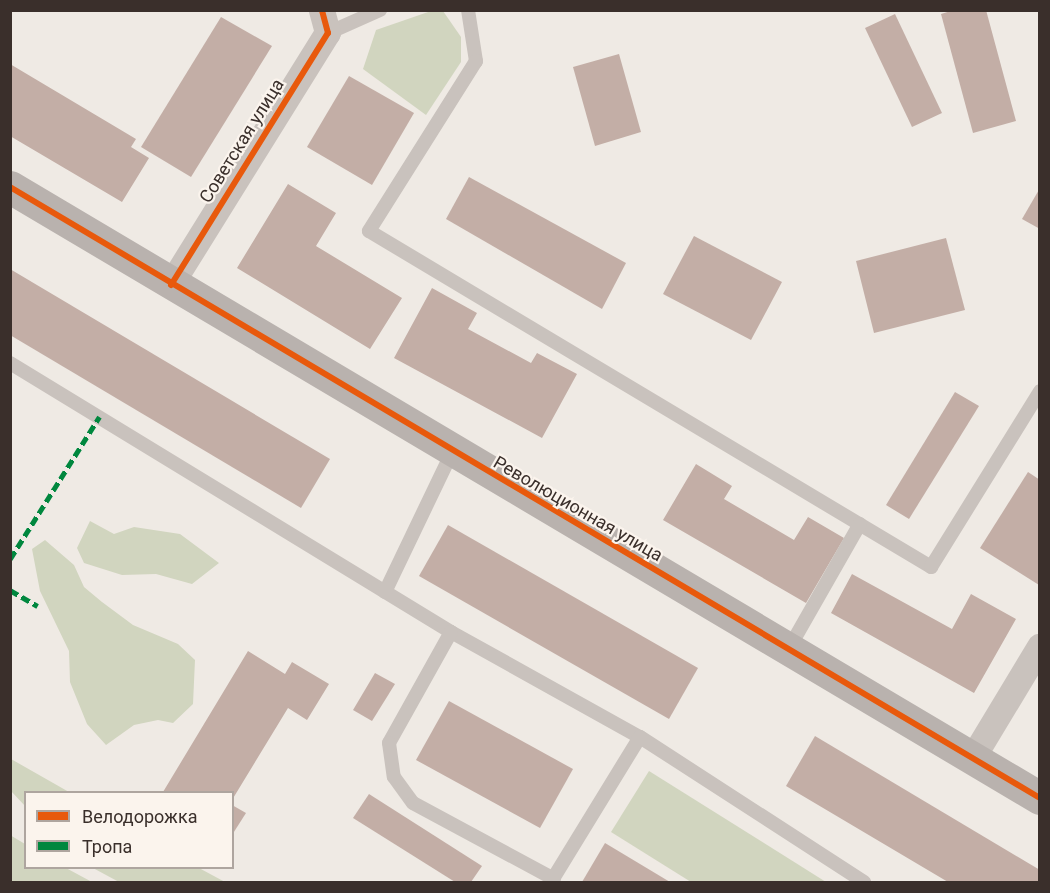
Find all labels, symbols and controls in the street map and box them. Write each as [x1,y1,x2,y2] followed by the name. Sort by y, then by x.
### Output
[195,75,289,207] street label: Советская улица
[489,452,667,566] street label: Революционная улица
[24,791,234,869] legend
[82,806,197,827] text: Велодорожка
[82,836,132,857] text: Тропа

